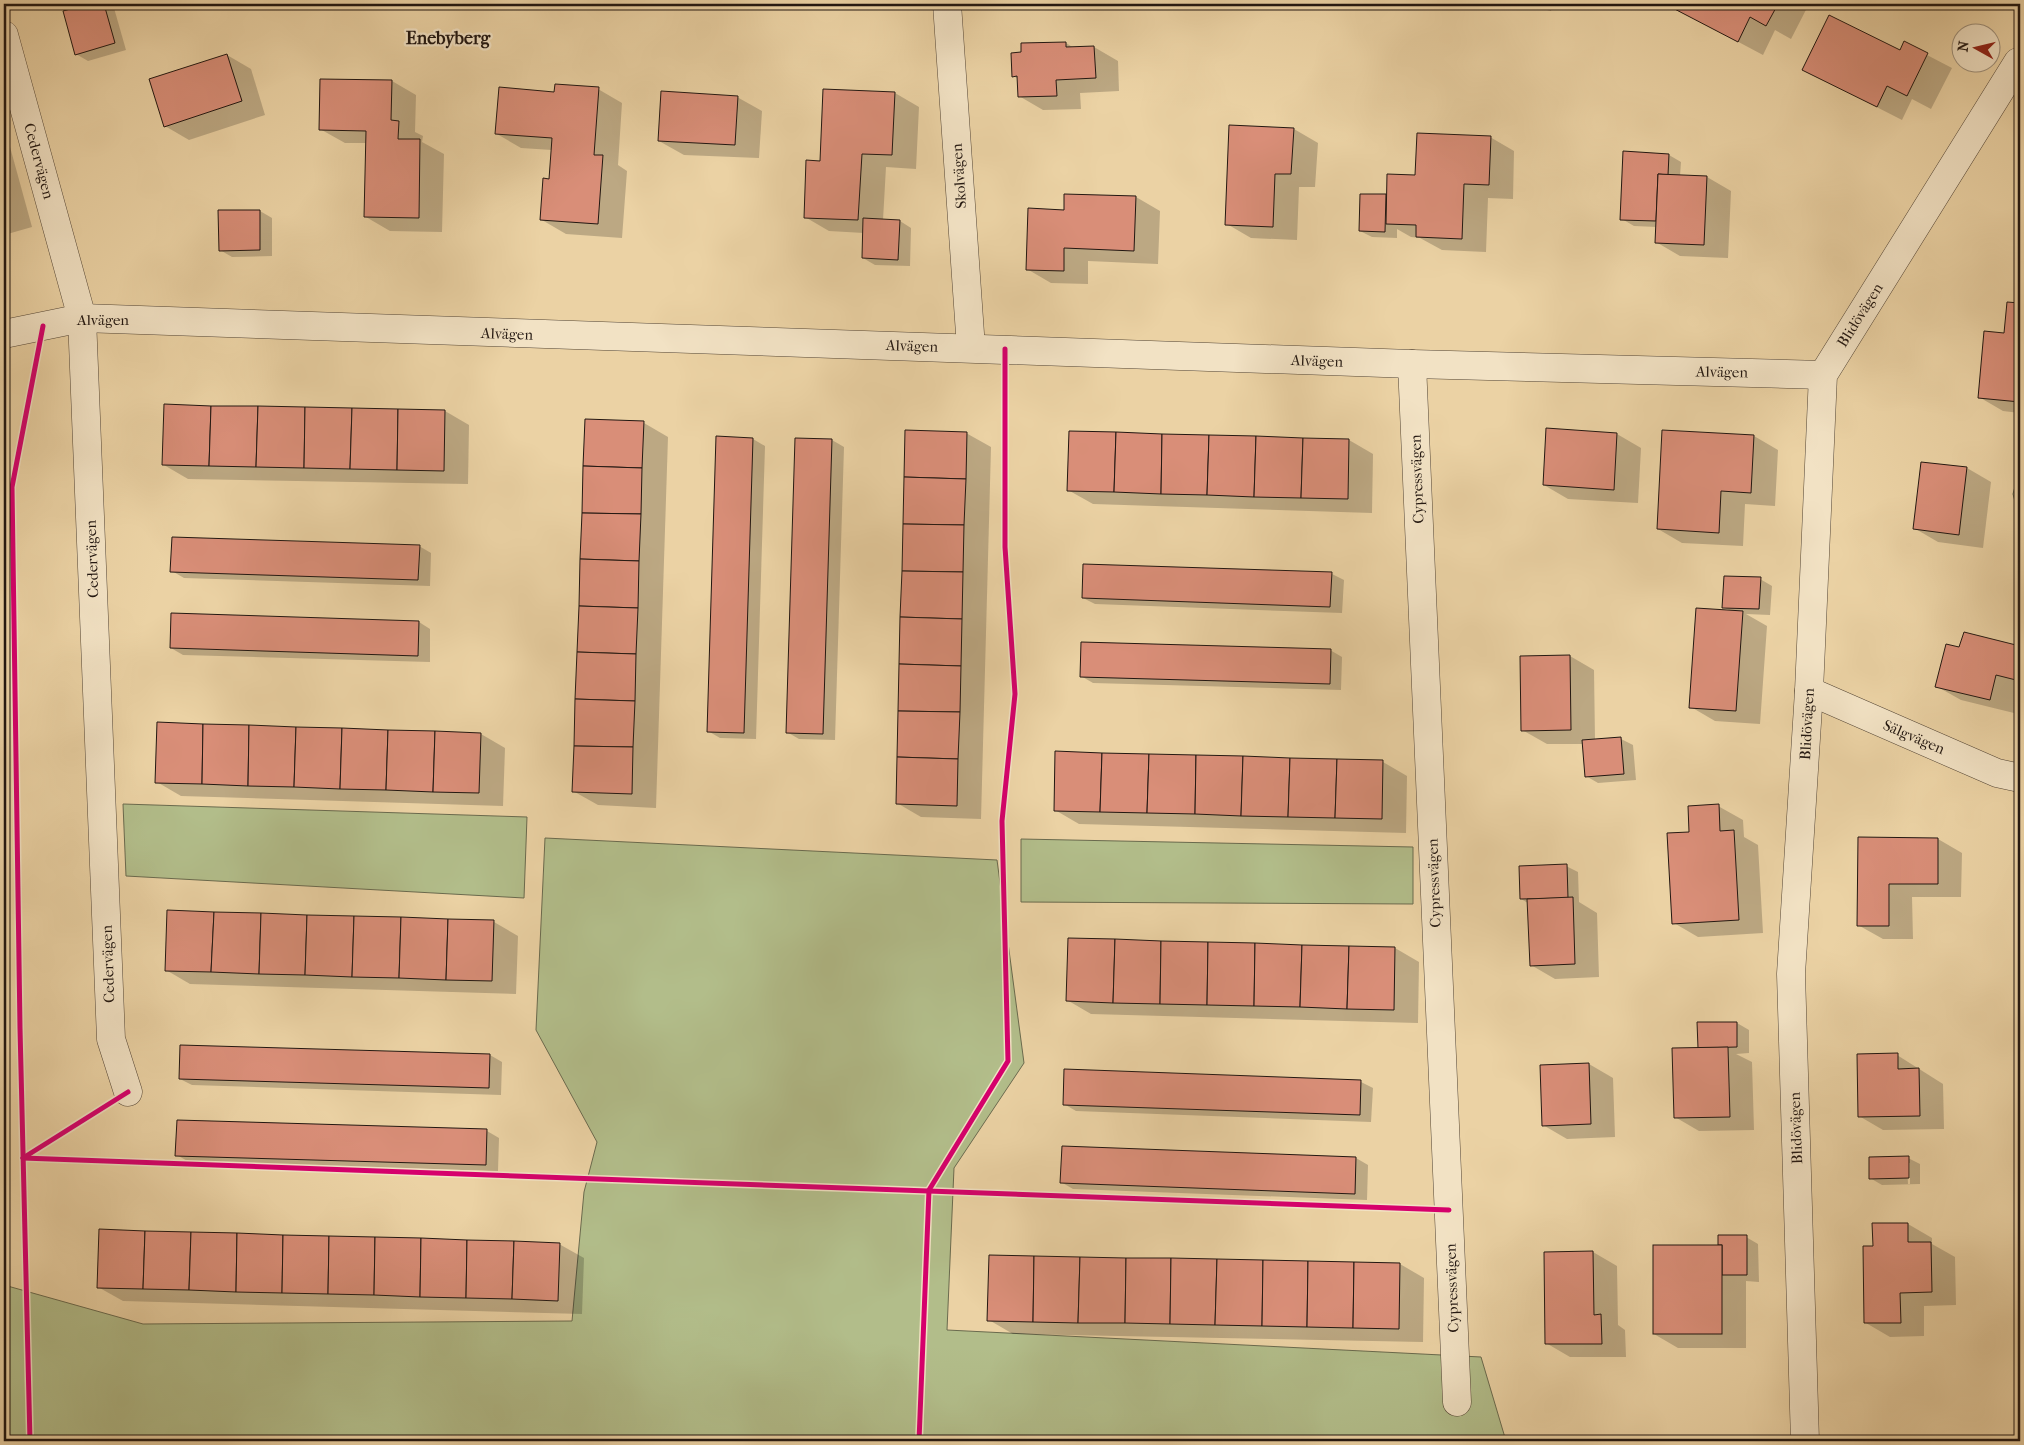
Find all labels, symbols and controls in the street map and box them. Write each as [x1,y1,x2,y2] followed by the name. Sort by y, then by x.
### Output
[1952,22,2002,72] north arrow
[406,28,492,49] district label: Enebyberg
[1954,39,1973,53] text: N
[20,121,58,201] street label: Cedervägen
[948,143,970,209] street label: Skolvägen
[1833,279,1887,350] street label: Blidövägen
[76,311,129,329] street label: Alvägen
[480,324,534,344] street label: Alvägen
[885,336,939,356] street label: Alvägen
[1290,351,1344,371] street label: Alvägen
[1695,363,1749,381] street label: Alvägen
[1406,434,1428,524] street label: Cypressvägen
[82,519,102,598] street label: Cedervägen
[1796,687,1818,761] street label: Blidövägen
[1880,716,1948,758] street label: Sälgvägen
[1423,838,1445,928] street label: Cypressvägen
[98,924,118,1003] street label: Cedervägen
[1786,1091,1806,1164] street label: Blidövägen
[1441,1243,1463,1333] street label: Cypressvägen

